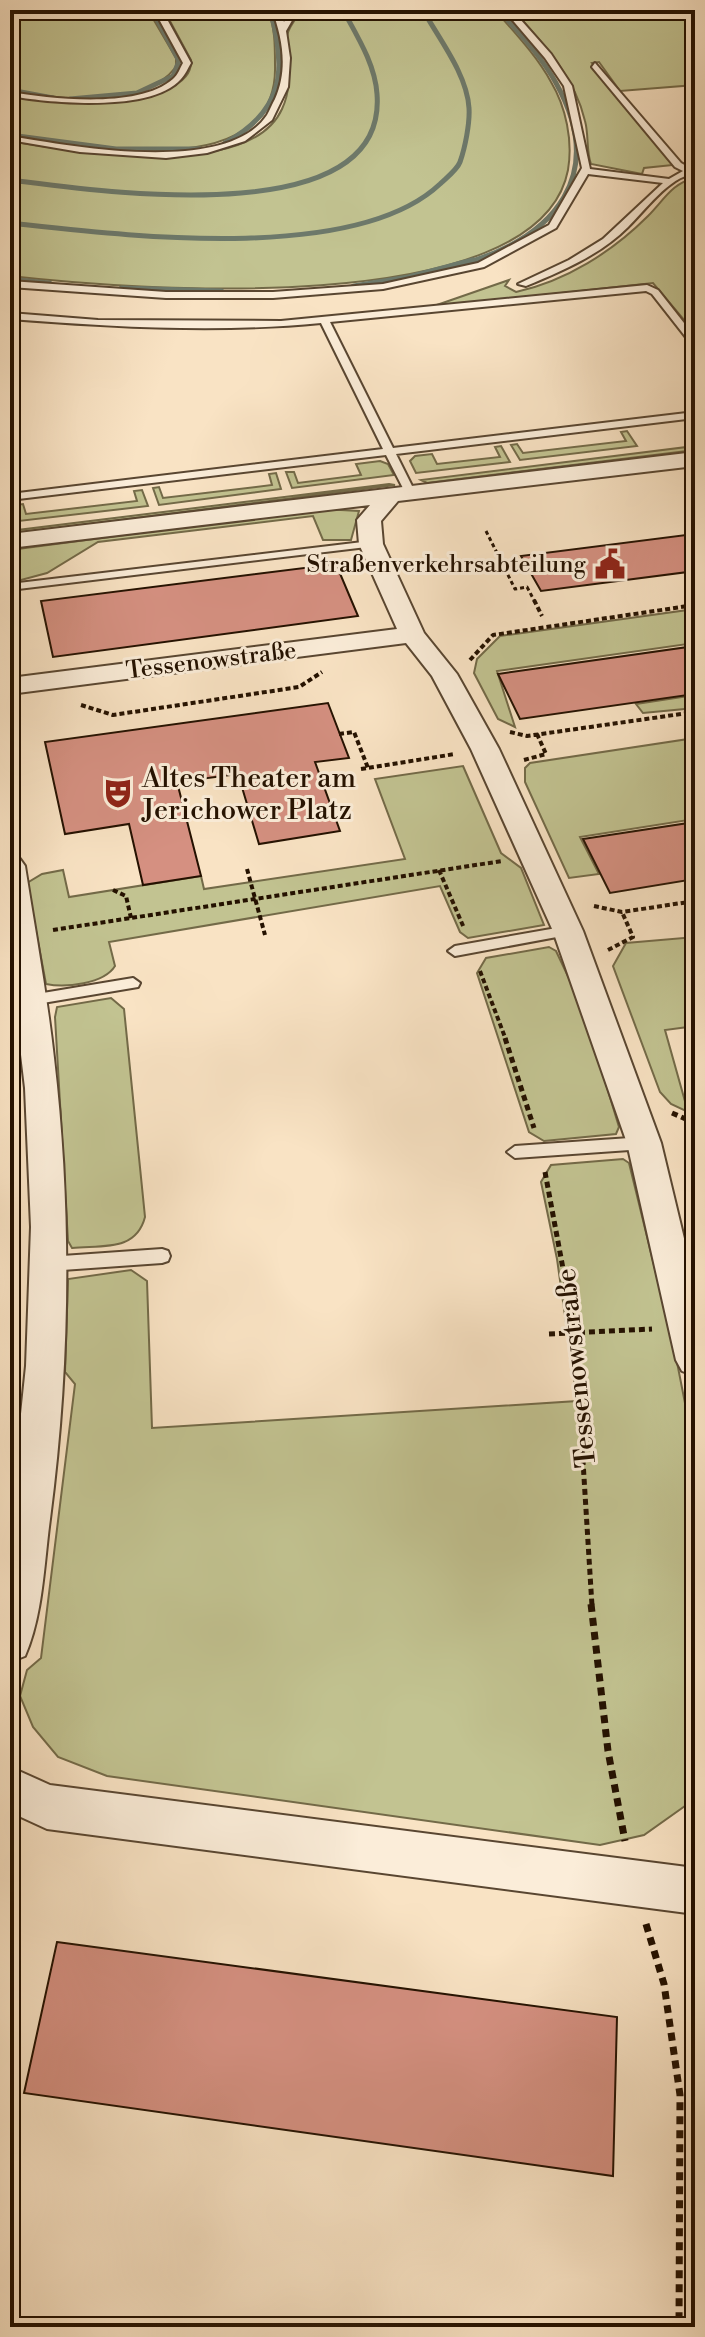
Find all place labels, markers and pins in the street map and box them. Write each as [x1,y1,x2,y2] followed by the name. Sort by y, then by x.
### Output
[593,547,627,581] public building icon: Straßenverkehrsabteilung
[307,550,587,580] place label: Straßenverkehrsabteilung
[141,761,356,828] place label: Altes Theater am Jerichower Platz
[101,776,135,810] theatre icon: Altes Theater am Jerichower Platz

